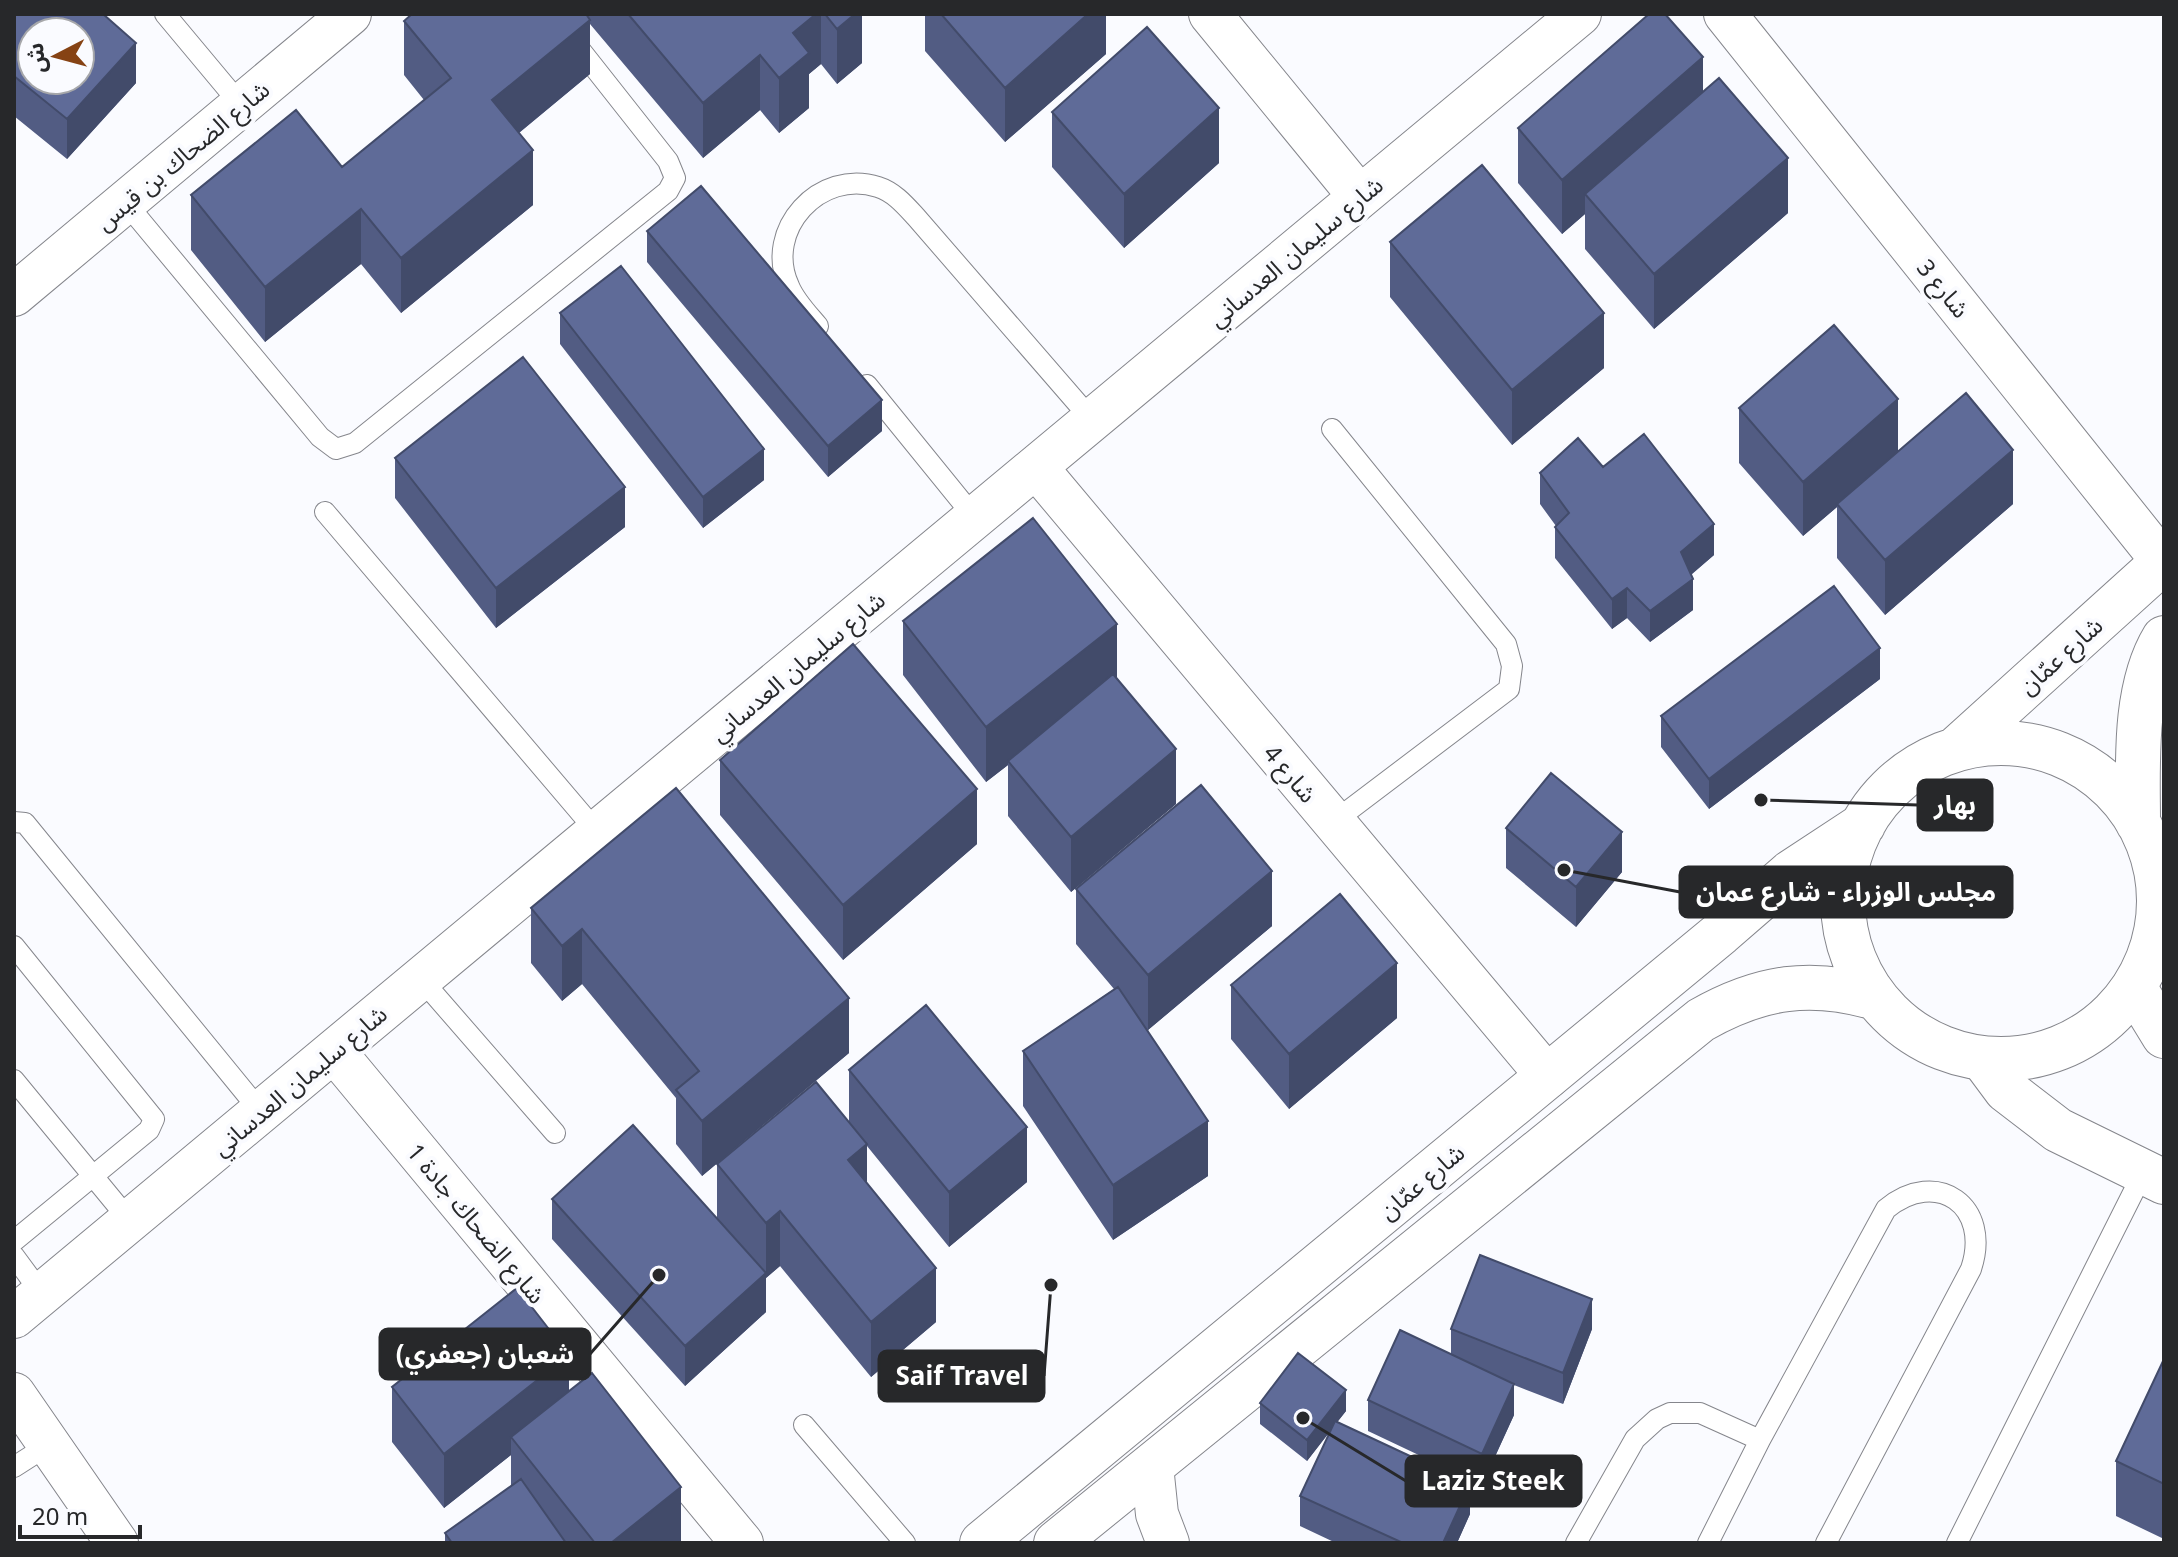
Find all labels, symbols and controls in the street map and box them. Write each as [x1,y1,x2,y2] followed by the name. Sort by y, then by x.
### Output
[16,16,96,96] north arrow
[19,42,52,75] text: ش
[88,72,277,239] street label: شارع الضحاك بن قيس
[1201,168,1392,337] street label: شارع سليمان العدساني
[1909,252,1978,326] street label: شارع 3
[703,583,894,752] street label: شارع سليمان العدساني
[2011,608,2110,703] street label: شارع عمّان
[1255,737,1325,810] street label: شارع 4
[1918,780,1992,830] callout: بهار
[1933,786,1976,822] text: بهار
[1680,867,2012,917] callout: مجلس الوزراء - شارع عمان
[1696,873,1996,911] text: مجلس الوزراء - شارع عمان
[205,997,396,1166] street label: شارع سليمان العدساني
[1371,1135,1472,1228] street label: شارع عمّان
[399,1136,554,1311] street label: شارع الضحاك جادة 1
[380,1329,590,1379] callout: شعبان (جعفري)
[396,1335,574,1375] text: شعبان (جعفري)
[879,1351,1044,1401] callout: Saif Travel
[896,1357,1029,1393] text: Saif Travel
[1406,1456,1581,1506] callout: Laziz Steek
[1421,1462,1565,1498] text: Laziz Steek
[20,1489,140,1539] scale bar
[32,1499,88,1532] text: 20 m

